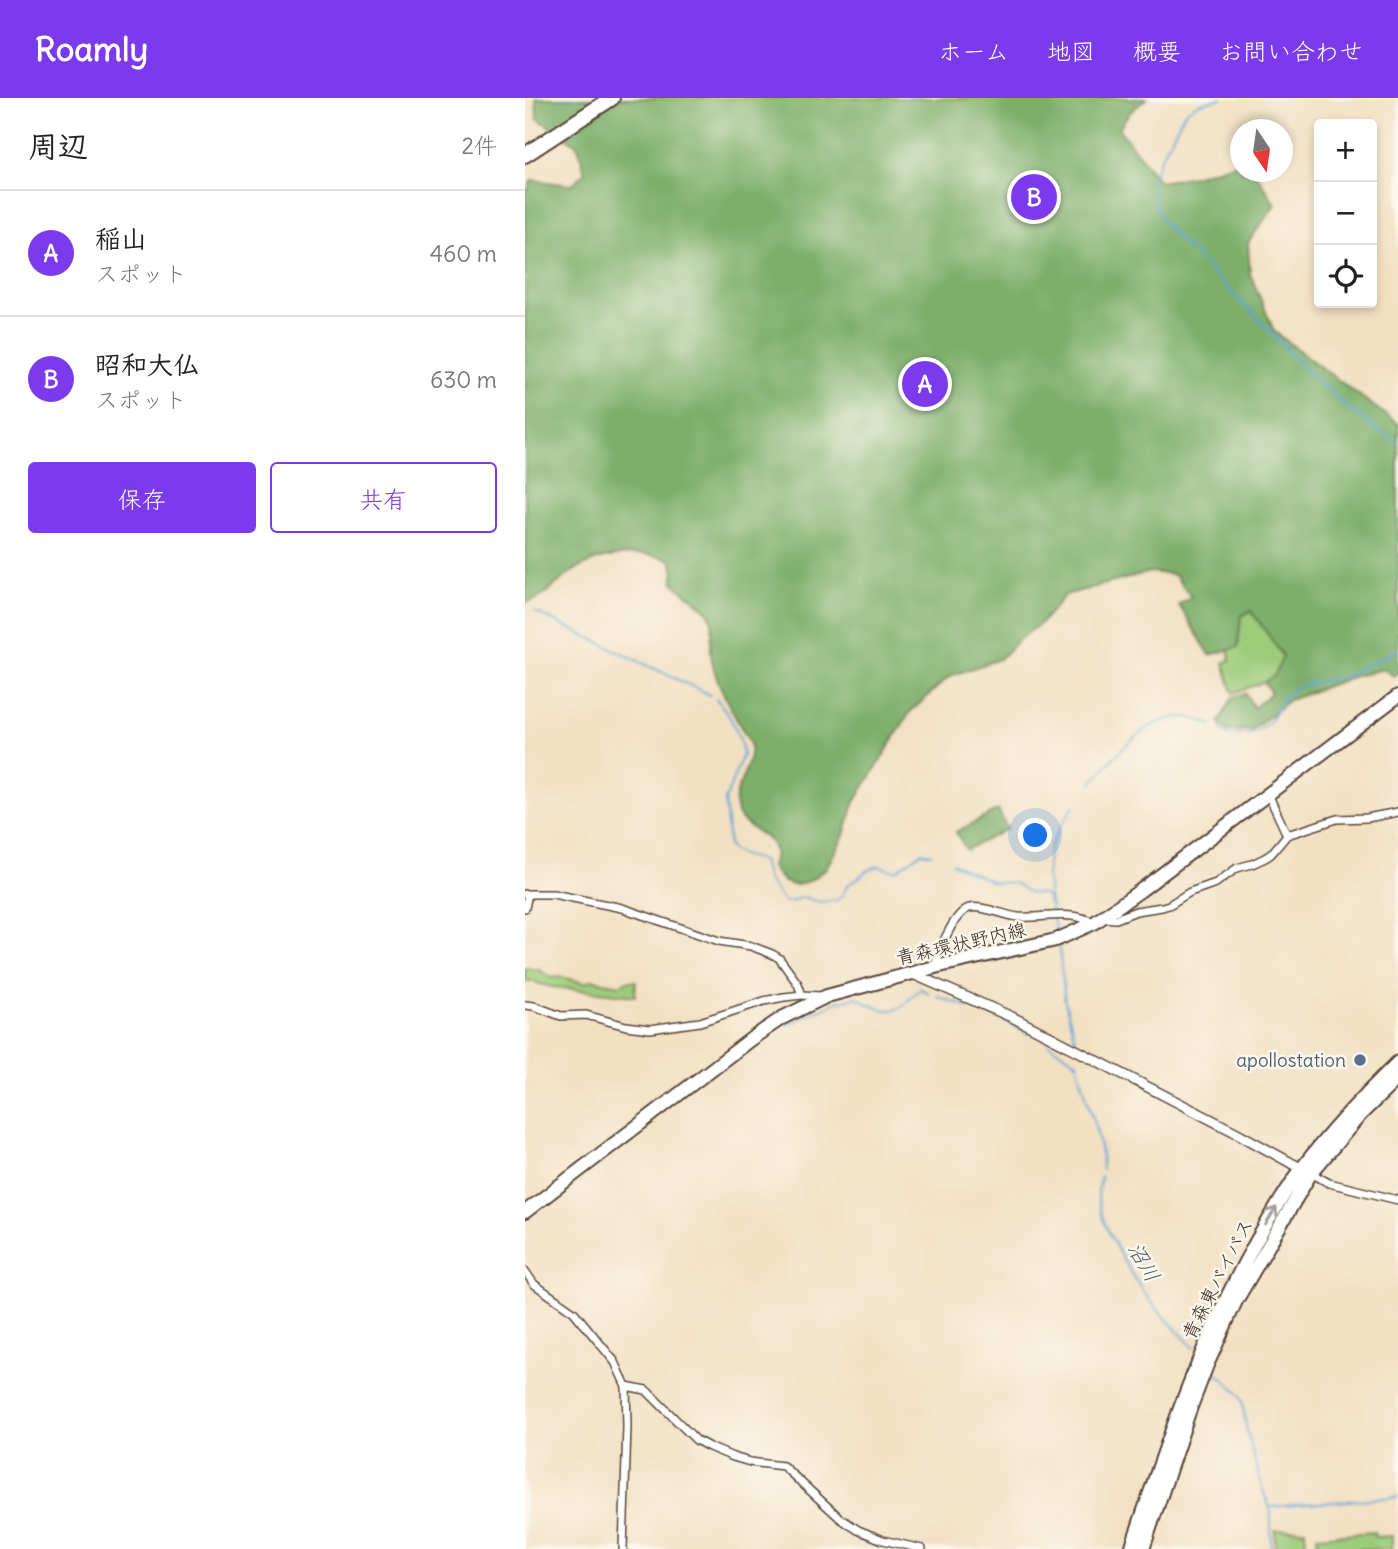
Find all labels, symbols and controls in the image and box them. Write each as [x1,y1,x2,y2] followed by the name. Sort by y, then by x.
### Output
[35,28,148,70] text: Roamly
[938,36,1009,66] text: ホーム
[1047,36,1095,66] text: 地図
[1133,36,1181,66] text: 概要
[1219,36,1363,66] text: お問い合わせ
[1230,119,1293,182] north arrow
[1314,119,1377,308] map controls
[1314,119,1377,182] button: +
[28,127,88,165] text: 周辺
[461,131,497,160] text: 2件
[1011,171,1057,223] pin: B
[1314,182,1377,245] button: −
[95,222,147,255] text: 稲山
[44,239,58,268] text: A
[430,239,497,268] text: 460 m
[1314,245,1377,308] button: locate
[95,259,187,288] text: スポット
[95,348,199,381] text: 昭和大仏
[902,358,948,410] pin: A
[43,365,59,394] text: B
[430,365,497,394] text: 630 m
[95,385,187,414] text: スポット
[28,462,256,533] button: 保存
[270,462,497,533] button: 共有
[1018,818,1052,852] your location
[893,916,1029,970] street label: 青森環状野内線
[1236,1048,1346,1072] place label: apollostation
[1352,1052,1368,1068] marker: apollostation
[1264,1207,1279,1226] one-way arrow
[1176,1214,1258,1344] street label: 青森東バイパス
[1122,1237,1166,1287] water label: 沼川

